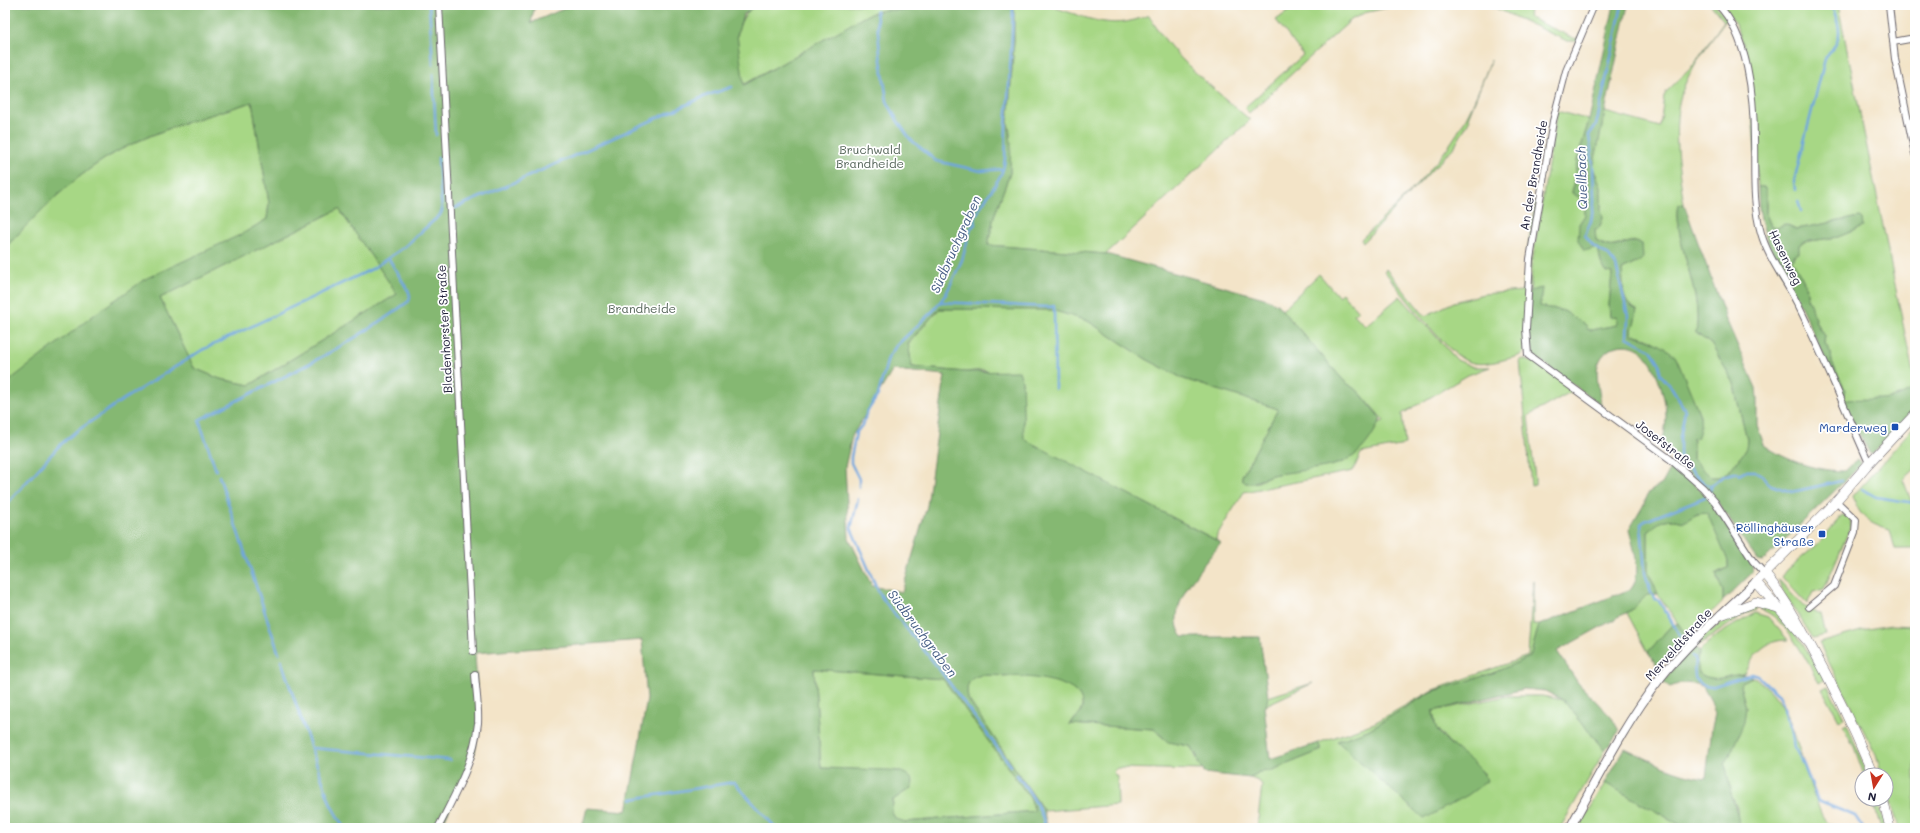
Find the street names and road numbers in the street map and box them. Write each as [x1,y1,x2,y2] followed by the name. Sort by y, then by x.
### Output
[1515,119,1551,231] street label: An der Brandheide
[1766,227,1806,287] street label: Hasenweg
[433,264,455,394] street label: Bladenhorster Straße
[1633,416,1699,472] street label: Josefstraße
[1641,604,1715,684] street label: Merveldtstraße

